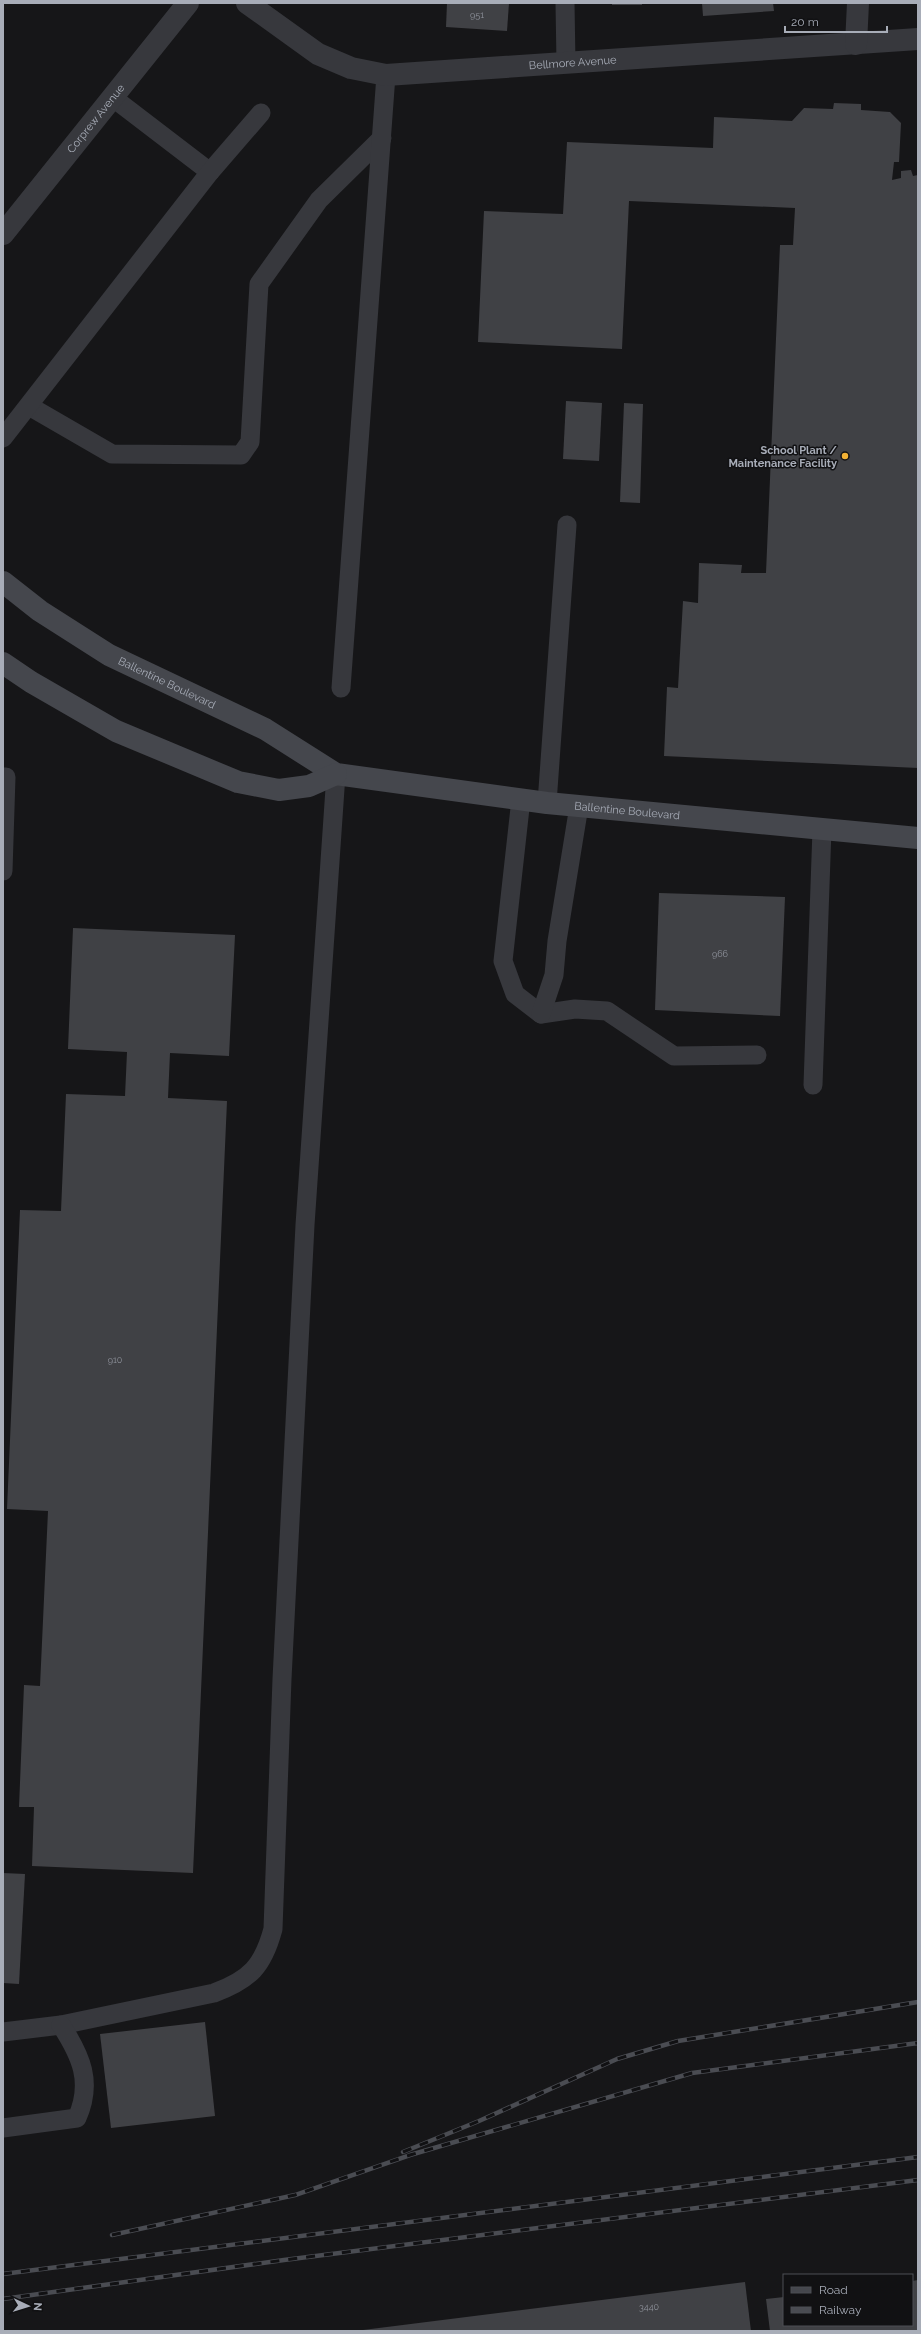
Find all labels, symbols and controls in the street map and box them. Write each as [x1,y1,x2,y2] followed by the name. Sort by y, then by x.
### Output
[785,8,887,34] scale bar
[470,10,484,20] house number: 951
[791,15,819,29] text: 20 m
[528,53,617,72] street label: Bellmore Avenue
[64,81,127,156] street label: Corprew Avenue
[728,444,837,470] place label: School Plant / Maintenance Facility
[840,451,850,461] marker: School Plant / Maintenance Facility
[116,654,218,711] street label: Ballentine Boulevard
[574,799,681,822] street label: Ballentine Boulevard
[712,949,729,959] house number: 966
[108,1355,123,1365] house number: 910
[783,2274,913,2326] legend
[819,2283,848,2297] text: Road
[8,2286,48,2326] north arrow
[31,2302,44,2311] text: N
[639,2302,660,2312] house number: 3440
[819,2303,862,2317] text: Railway

